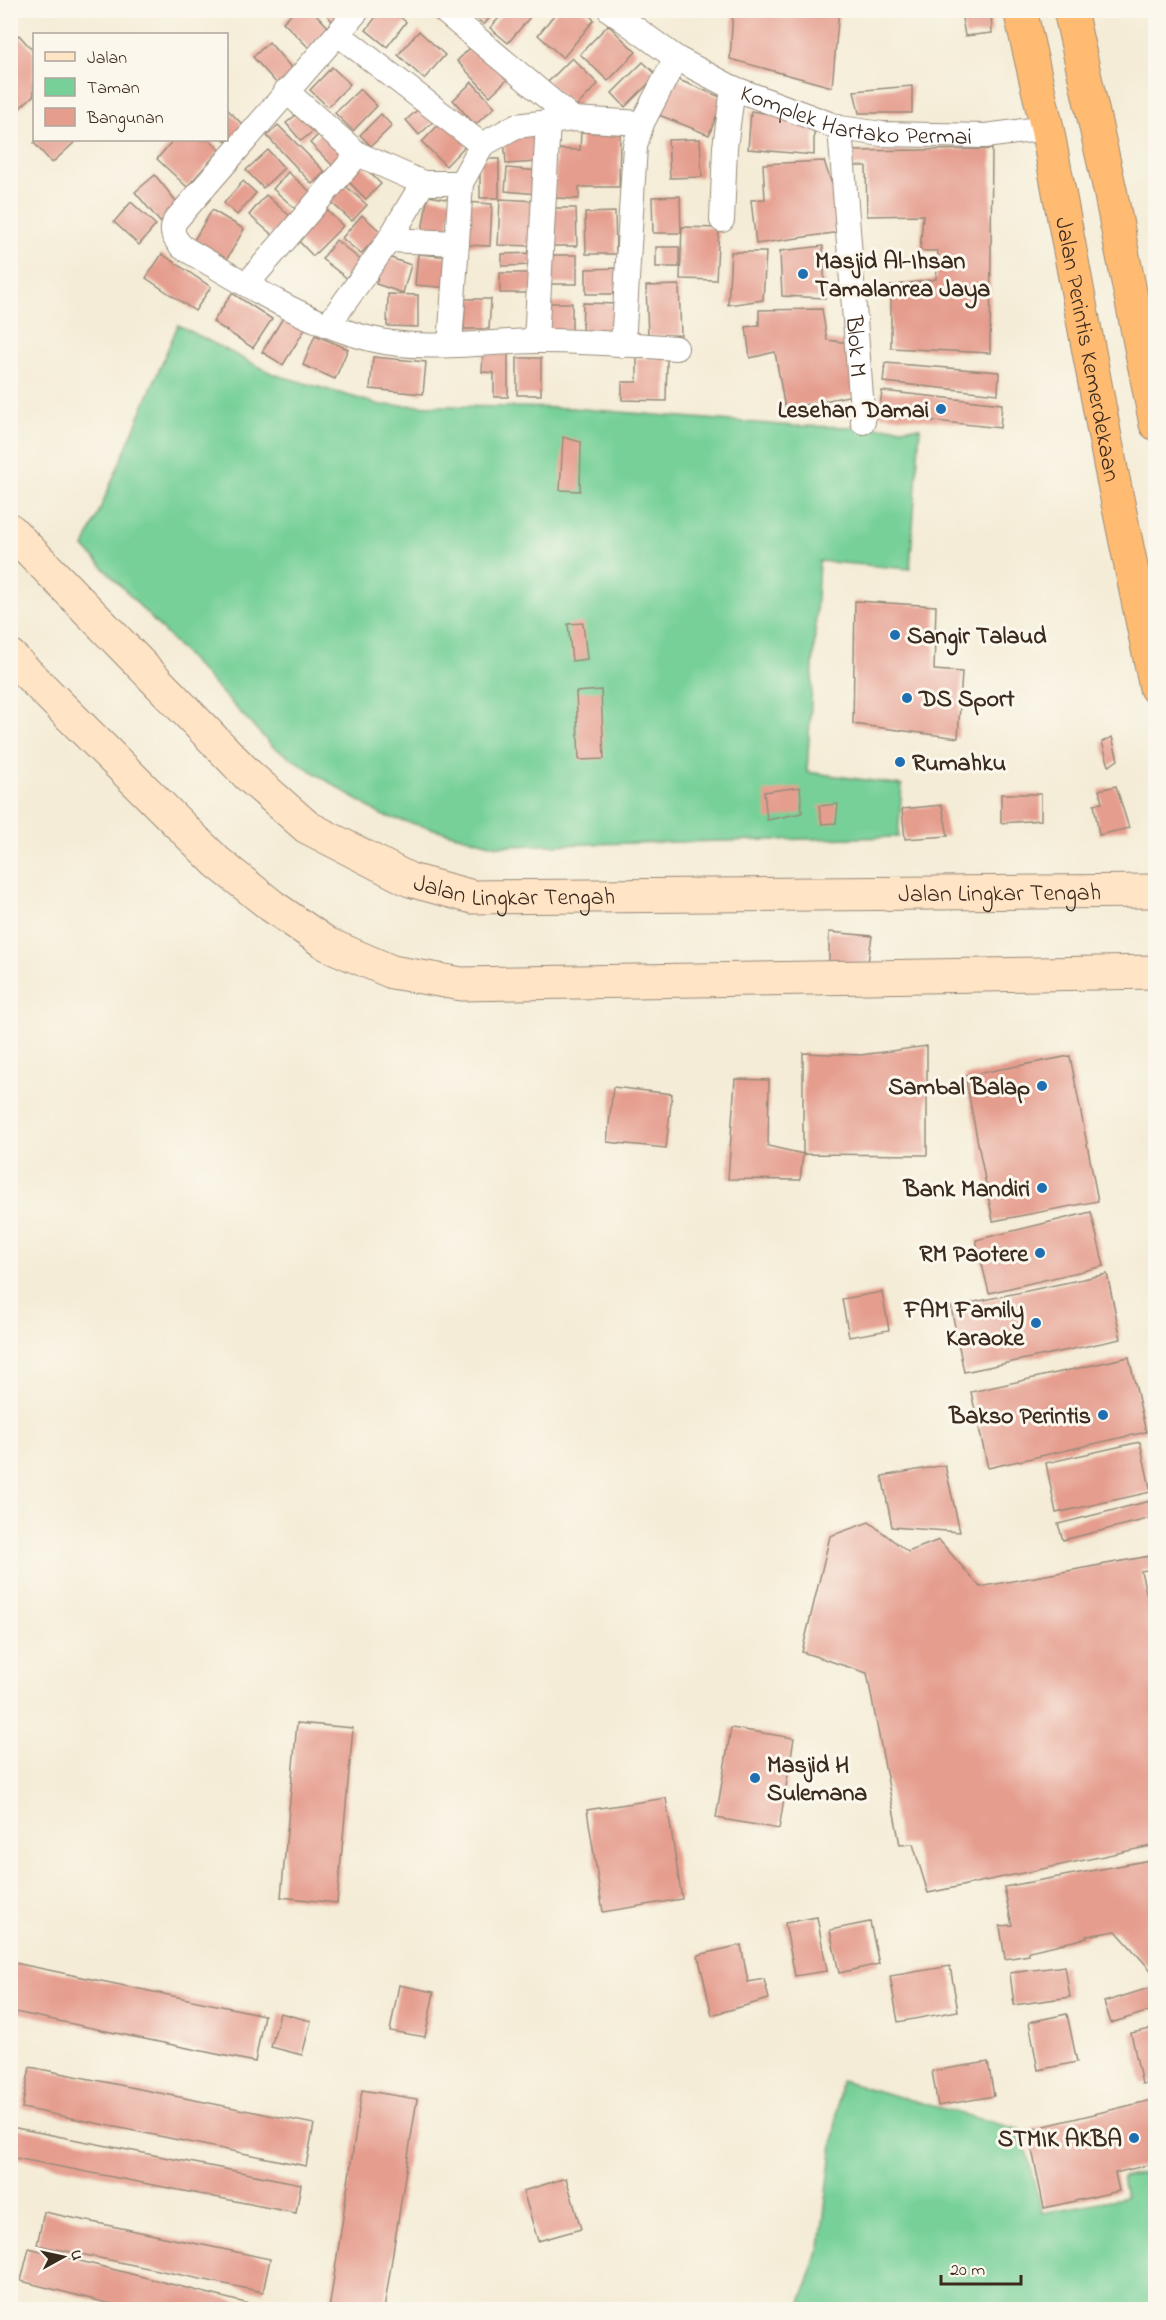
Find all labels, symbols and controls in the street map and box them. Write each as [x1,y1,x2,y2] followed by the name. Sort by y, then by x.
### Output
[33,33,228,141] legend
[87,46,127,72] text: Jalan
[87,76,140,102] text: Taman
[735,77,972,156] street label: Komplek Hartako Permai
[86,106,164,133] text: Bangunan
[1044,214,1128,485] street label: Jalan Perintis Kemerdekaan
[815,245,990,309] place label: Masjid Al-Ihsan Tamalanrea Jaya
[796,267,810,281] marker: Masjid Al-Ihsan Tamalanrea Jaya
[835,313,874,379] street label: Blok M
[778,394,929,429] place label: Lesehan Damai
[934,402,948,416] marker: Lesehan Damai
[907,620,1047,656] place label: Sangir Talaud
[888,628,902,642] marker: Sangir Talaud
[918,683,1015,718] place label: DS Sport
[900,691,914,705] marker: DS Sport
[912,747,1006,782] place label: Rumahku
[893,755,907,769] marker: Rumahku
[409,867,615,917] street label: Jalan Lingkar Tengah
[898,876,1101,913] street label: Jalan Lingkar Tengah
[888,1071,1030,1106] place label: Sambal Balap
[1035,1079,1049,1093] marker: Sambal Balap
[903,1173,1030,1208] place label: Bank Mandiri
[1035,1181,1049,1195] marker: Bank Mandiri
[919,1238,1029,1273] place label: RM Paotere
[1033,1246,1047,1260] marker: RM Paotere
[903,1294,1025,1357] place label: FAM Family Karaoke
[1029,1316,1043,1330] marker: FAM Family Karaoke
[948,1400,1091,1435] place label: Bakso Perintis
[1096,1408,1110,1422] marker: Bakso Perintis
[767,1749,867,1812] place label: Masjid H Sulemana
[748,1771,762,1785] marker: Masjid H Sulemana
[998,2123,1122,2158] place label: STMIK AKBA
[1127,2131,1141,2145] marker: STMIK AKBA
[33,2227,93,2287] north arrow
[941,2248,1020,2286] scale bar
[63,2249,88,2262] text: U
[950,2258,985,2284] text: 20 m

